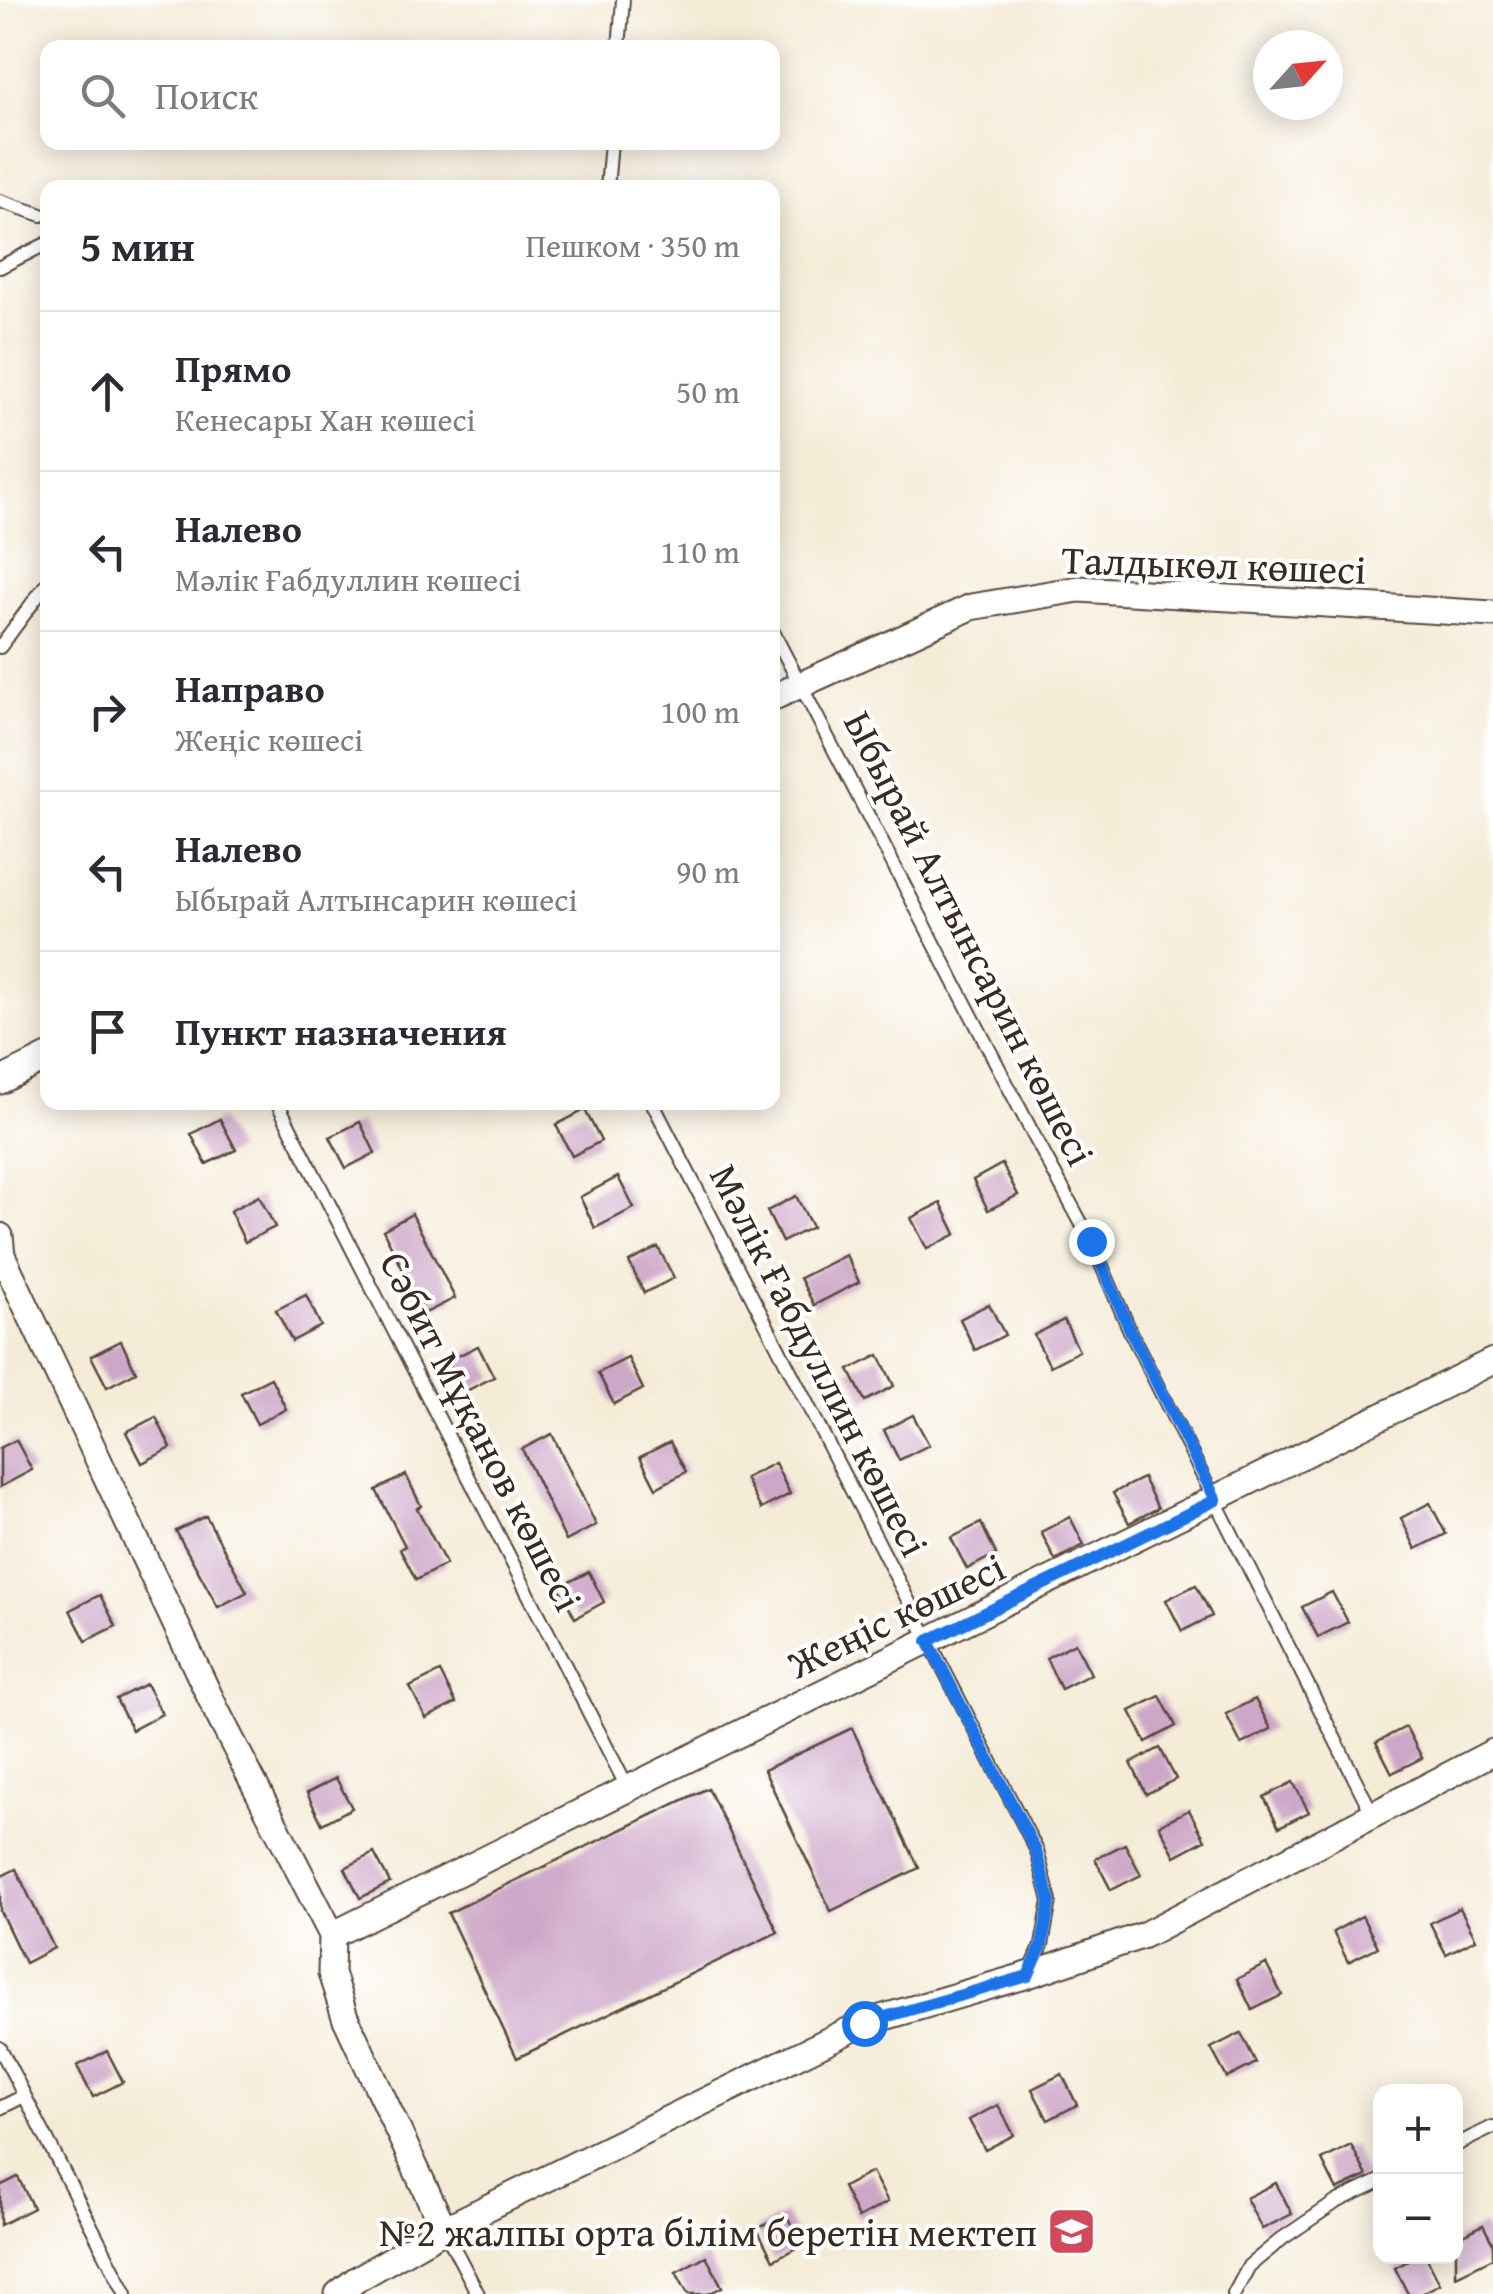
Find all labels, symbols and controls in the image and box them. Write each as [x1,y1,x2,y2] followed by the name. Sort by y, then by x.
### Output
[1253,30,1343,120] north arrow
[40,40,780,150] search box
[155,67,258,123] text: Поиск
[75,68,130,123] icon: search
[80,215,195,276] text: 5 мин
[525,222,740,269] text: Пешком · 350 m
[175,340,291,396] text: Прямо
[80,364,135,419] icon: ahead
[676,368,740,415] text: 50 m
[175,396,476,443] text: Кенесары Хан көшесі
[175,500,302,556] text: Налево
[80,524,135,579] icon: left
[661,528,740,575] text: 110 m
[1061,529,1367,599] street label: Талдыкөл көшесі
[175,556,522,603] text: Мәлік Ғабдуллин көшесі
[175,660,325,716] text: Направо
[80,684,135,739] icon: right
[661,688,740,735] text: 100 m
[830,701,1110,1175] street label: Ыбырай Алтынсарин көшесі
[175,716,363,763] text: Жеңіс көшесі
[175,820,302,876] text: Налево
[80,844,135,899] icon: left
[676,848,740,895] text: 90 m
[175,876,577,923] text: Ыбырай Алтынсарин көшесі
[175,1003,507,1059] text: Пункт назначения
[80,1004,135,1059] icon: arrive
[695,1154,945,1566] street label: Мәлік Ғабдуллин көшесі
[1069,1219,1115,1265] route end
[366,1241,598,1621] street label: Сәбит Мұқанов көшесі
[776,1537,1015,1693] street label: Жеңіс көшесі
[842,2001,888,2047] route start
[1373,2084,1463,2264] map controls
[1373,2084,1463,2174] button: +
[1373,2174,1463,2264] button: −
[379,2202,1037,2261] place label: №2 жалпы орта білім беретін мектеп
[1046,2205,1098,2257] school or university icon: №2 жалпы орта білім беретін мектеп

